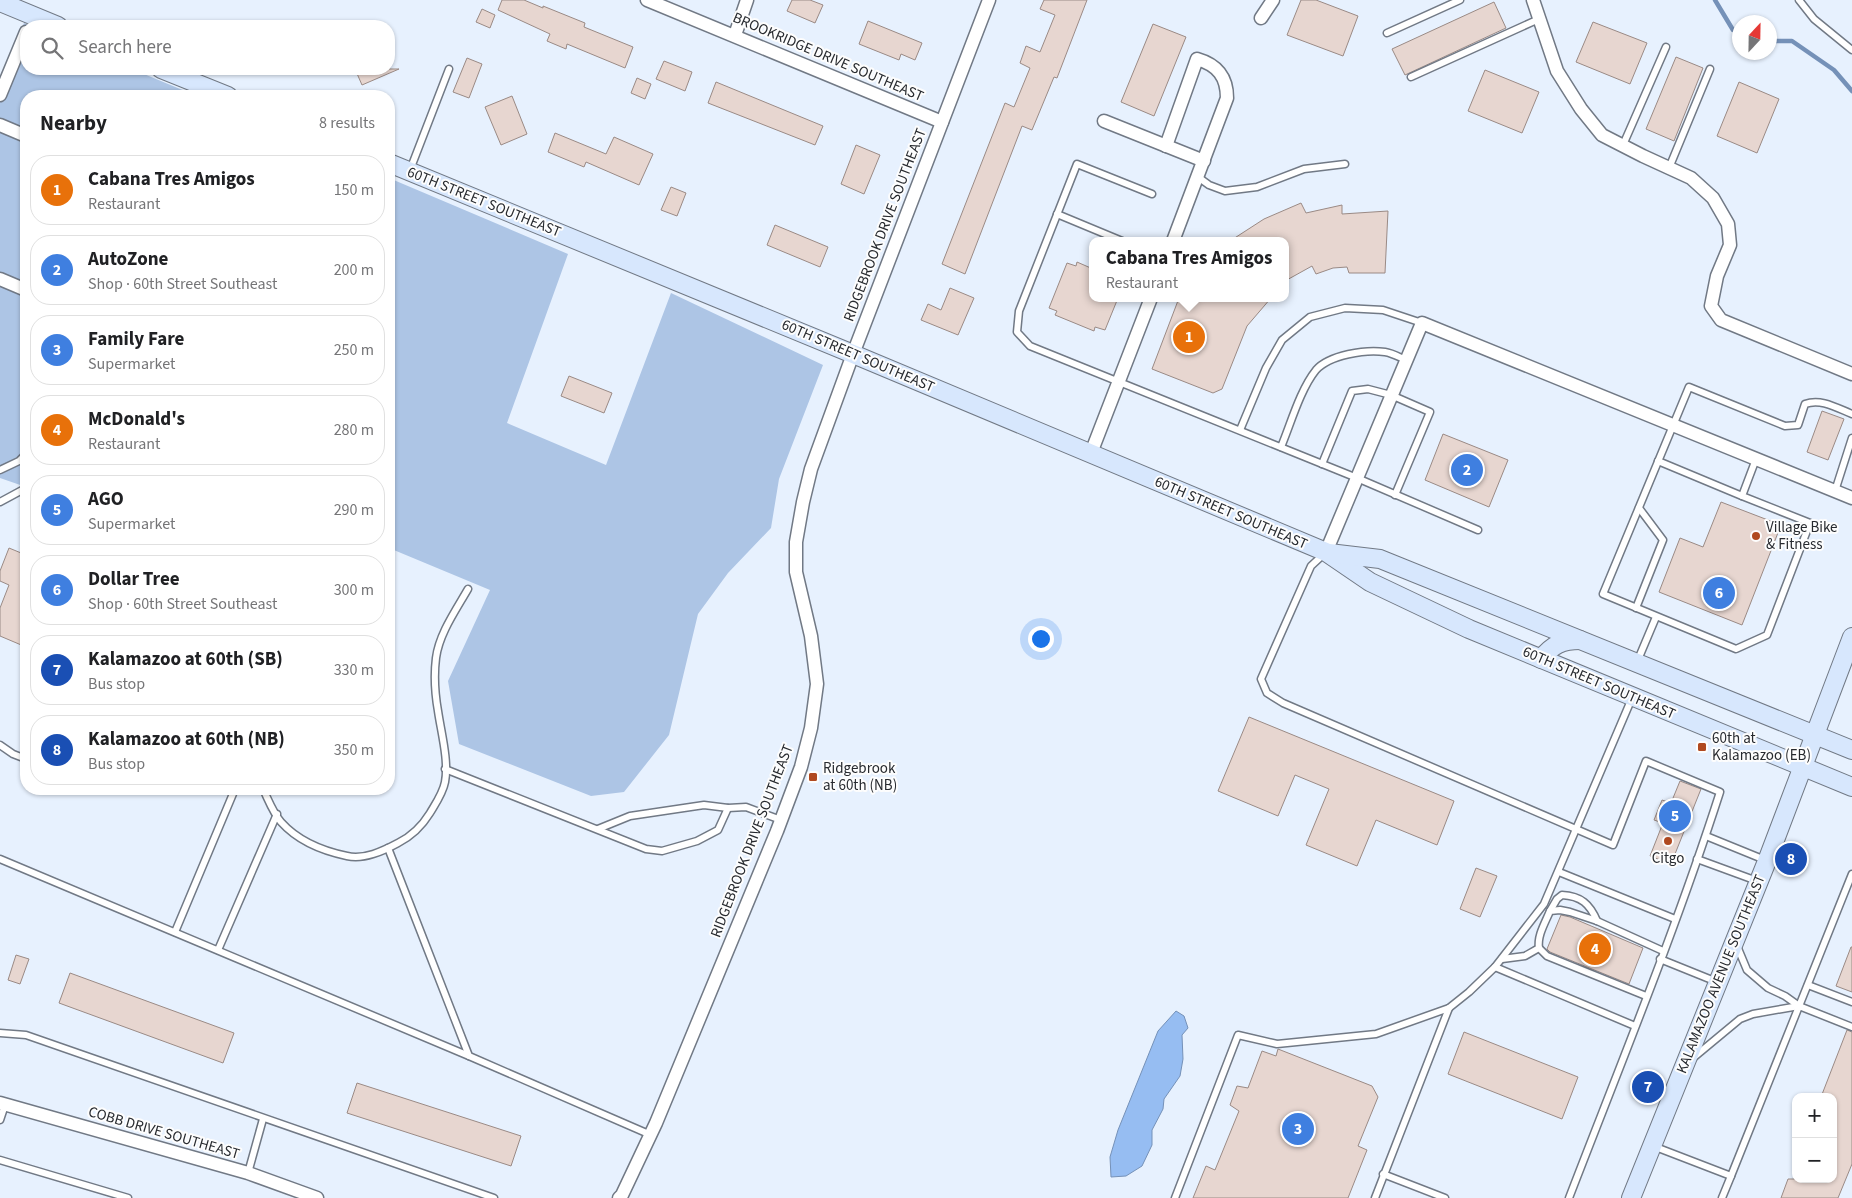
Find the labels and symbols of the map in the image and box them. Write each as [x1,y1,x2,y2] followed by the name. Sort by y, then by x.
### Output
[729,7,927,107] street label: BROOKRIDGE DRIVE SOUTHEAST
[1732,15,1777,60] north arrow
[838,125,932,325] street label: RIDGEBROOK DRIVE SOUTHEAST
[404,162,564,242] street label: 60TH STREET SOUTHEAST
[778,314,938,398] street label: 60TH STREET SOUTHEAST
[1173,318,1205,356] pin: 1
[1451,451,1483,489] pin: 2
[1151,471,1311,555] street label: 60TH STREET SOUTHEAST
[1766,517,1838,555] place label: Village Bike & Fitness
[1750,530,1762,542] marker: Village Bike & Fitness
[1703,574,1735,612] pin: 6
[1028,626,1054,652] your location
[1519,641,1679,725] street label: 60TH STREET SOUTHEAST
[1712,728,1811,766] place label: 60th at Kalamazoo (EB)
[705,741,799,941] street label: RIDGEBROOK DRIVE SOUTHEAST
[1696,741,1708,753] marker: 60th at Kalamazoo (EB)
[823,758,897,796] place label: Ridgebrook at 60th (NB)
[807,771,819,783] marker: Ridgebrook at 60th (NB)
[1659,797,1691,835] pin: 5
[1662,835,1674,847] marker: Citgo
[1775,840,1807,878] pin: 8
[1652,848,1684,869] place label: Citgo
[1671,871,1771,1077] street label: KALAMAZOO AVENUE SOUTHEAST
[1579,930,1611,968] pin: 4
[1632,1068,1664,1106] pin: 7
[86,1101,242,1165] street label: COBB DRIVE SOUTHEAST
[1282,1110,1314,1148] pin: 3

